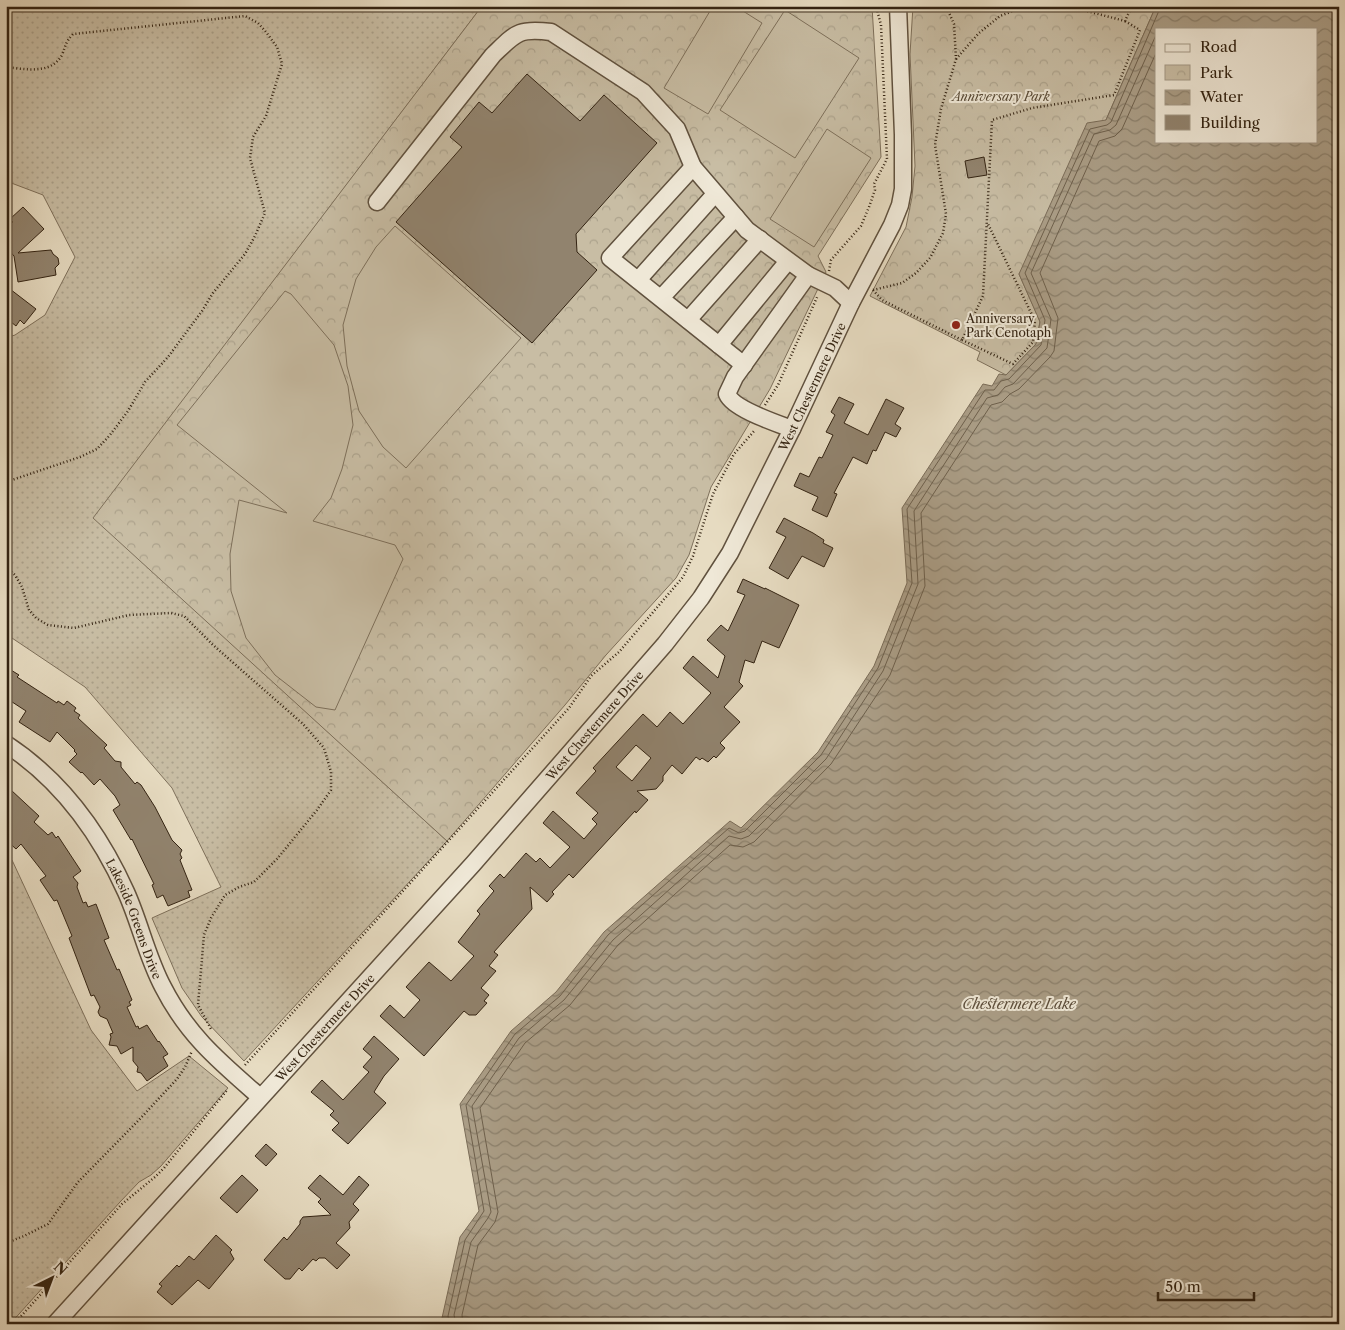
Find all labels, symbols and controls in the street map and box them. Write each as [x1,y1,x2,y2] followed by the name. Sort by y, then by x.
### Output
[1155,28,1318,142] legend
[1200,37,1237,56] text: Road
[1200,63,1234,82] text: Park
[1199,87,1244,106] text: Water
[950,89,1051,104] park label: Anniversary Park
[1200,113,1260,132] text: Building
[965,311,1052,340] place label: Anniversary Park Cenotaph
[950,319,962,331] marker: Anniversary Park Cenotaph
[774,320,849,454] street label: West Chestermere Drive
[542,667,646,784] street label: West Chestermere Drive
[103,856,166,982] street label: Lakeside Greens Drive
[271,970,378,1085] street label: West Chestermere Drive
[962,995,1077,1013] water label: Chestermere Lake
[28,1252,78,1302] north arrow
[50,1258,71,1279] text: N
[1158,1270,1254,1302] scale bar
[1165,1277,1201,1296] text: 50 m

